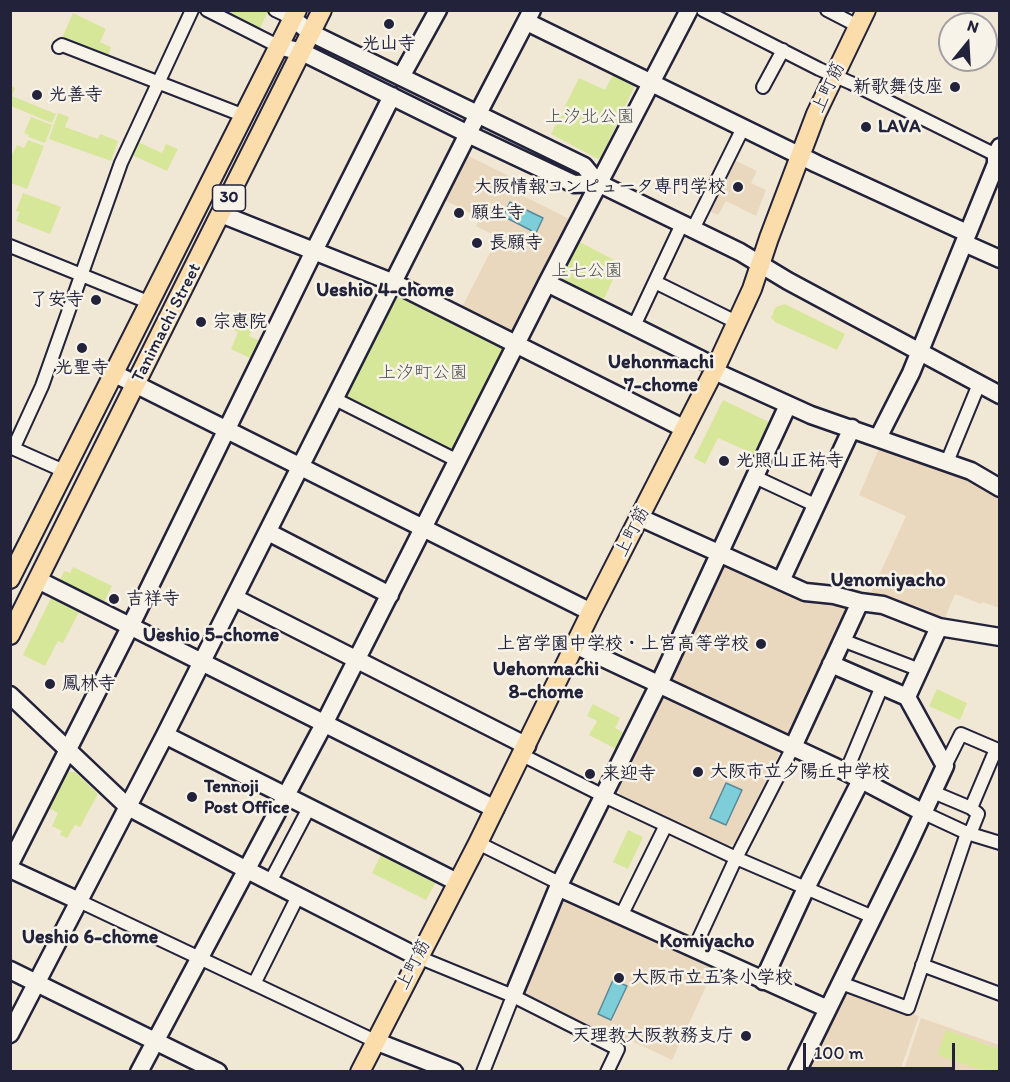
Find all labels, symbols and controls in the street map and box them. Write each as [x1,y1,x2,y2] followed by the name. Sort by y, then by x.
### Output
[938,12,998,72] north arrow
[965,16,981,37] text: N
[382,17,396,31] marker: 光山寺
[362,33,416,55] place label: 光山寺
[808,59,850,117] street label: 上町筋
[853,76,943,98] place label: 新歌舞伎座
[948,80,962,94] marker: 新歌舞伎座
[49,84,103,106] place label: 光善寺
[30,88,44,102] marker: 光善寺
[545,106,635,128] park label: 上汐北公園
[878,116,921,138] place label: LAVA
[859,120,873,134] marker: LAVA
[474,176,726,198] place label: 大阪情報コンピュータ専門学校
[731,180,745,194] marker: 大阪情報コンピュータ専門学校
[212,185,246,211] road number: 30
[471,202,525,224] place label: 願生寺
[452,206,466,220] marker: 願生寺
[489,232,543,254] place label: 長願寺
[470,236,484,250] marker: 長願寺
[128,260,206,386] street label: Tanimachi Street
[551,260,623,282] park label: 上七公園
[316,279,454,303] district label: Ueshio 4-chome
[30,289,84,311] place label: 了安寺
[89,293,103,307] marker: 了安寺
[213,311,267,333] place label: 宗恵院
[194,315,208,329] marker: 宗恵院
[75,341,89,355] marker: 光聖寺
[608,351,714,398] district label: Uehonmachi 7-chome
[55,357,109,379] place label: 光聖寺
[378,362,468,384] park label: 上汐町公園
[736,450,844,472] place label: 光照山正祐寺
[717,454,731,468] marker: 光照山正祐寺
[611,503,655,561] street label: 上町筋
[830,569,946,593] district label: Uenomiyacho
[126,588,180,610] place label: 吉祥寺
[107,592,121,606] marker: 吉祥寺
[143,624,279,648] district label: Ueshio 5-chome
[497,633,749,655] place label: 上宮学園中学校・上宮高等学校
[754,637,768,651] marker: 上宮学園中学校・上宮高等学校
[493,658,599,705] district label: Uehonmachi 8-chome
[62,673,116,695] place label: 鳳林寺
[43,677,57,691] marker: 鳳林寺
[710,761,890,783] place label: 大阪市立夕陽丘中学校
[602,763,656,785] place label: 来迎寺
[691,765,705,779] marker: 大阪市立夕陽丘中学校
[583,767,597,781] marker: 来迎寺
[204,776,290,818] place label: Tennoji Post Office
[185,790,199,804] marker: Tennoji Post Office
[22,926,158,950] district label: Ueshio 6-chome
[660,930,754,954] district label: Komiyacho
[392,936,436,994] street label: 上町筋
[631,967,793,989] place label: 大阪市立五条小学校
[612,971,626,985] marker: 大阪市立五条小学校
[572,1025,734,1047] place label: 天理教大阪教務支庁
[739,1029,753,1043] marker: 天理教大阪教務支庁
[806,1031,958,1069] scale bar
[814,1042,864,1064] text: 100 m

